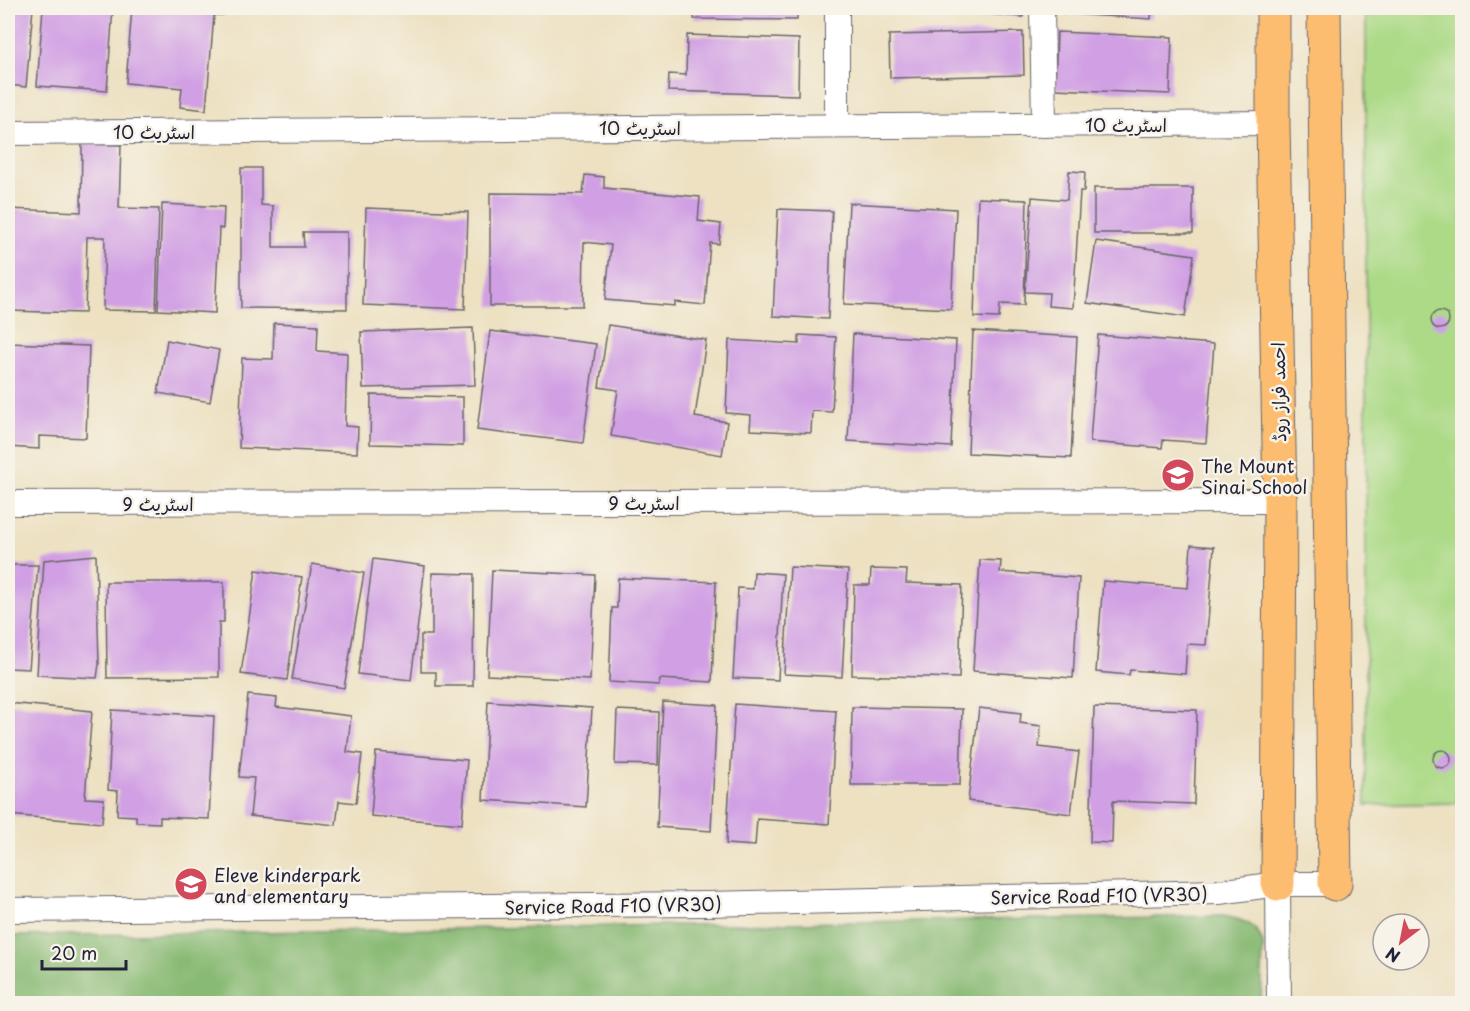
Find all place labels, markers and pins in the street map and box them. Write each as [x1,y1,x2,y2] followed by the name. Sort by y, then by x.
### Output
[1201,452,1308,500] place label: The Mount Sinai School
[1160,457,1196,493] school or university icon: The Mount Sinai School
[214,861,361,909] place label: Eleve kinderpark and elementary
[173,866,209,902] school or university icon: Eleve kinderpark and elementary

